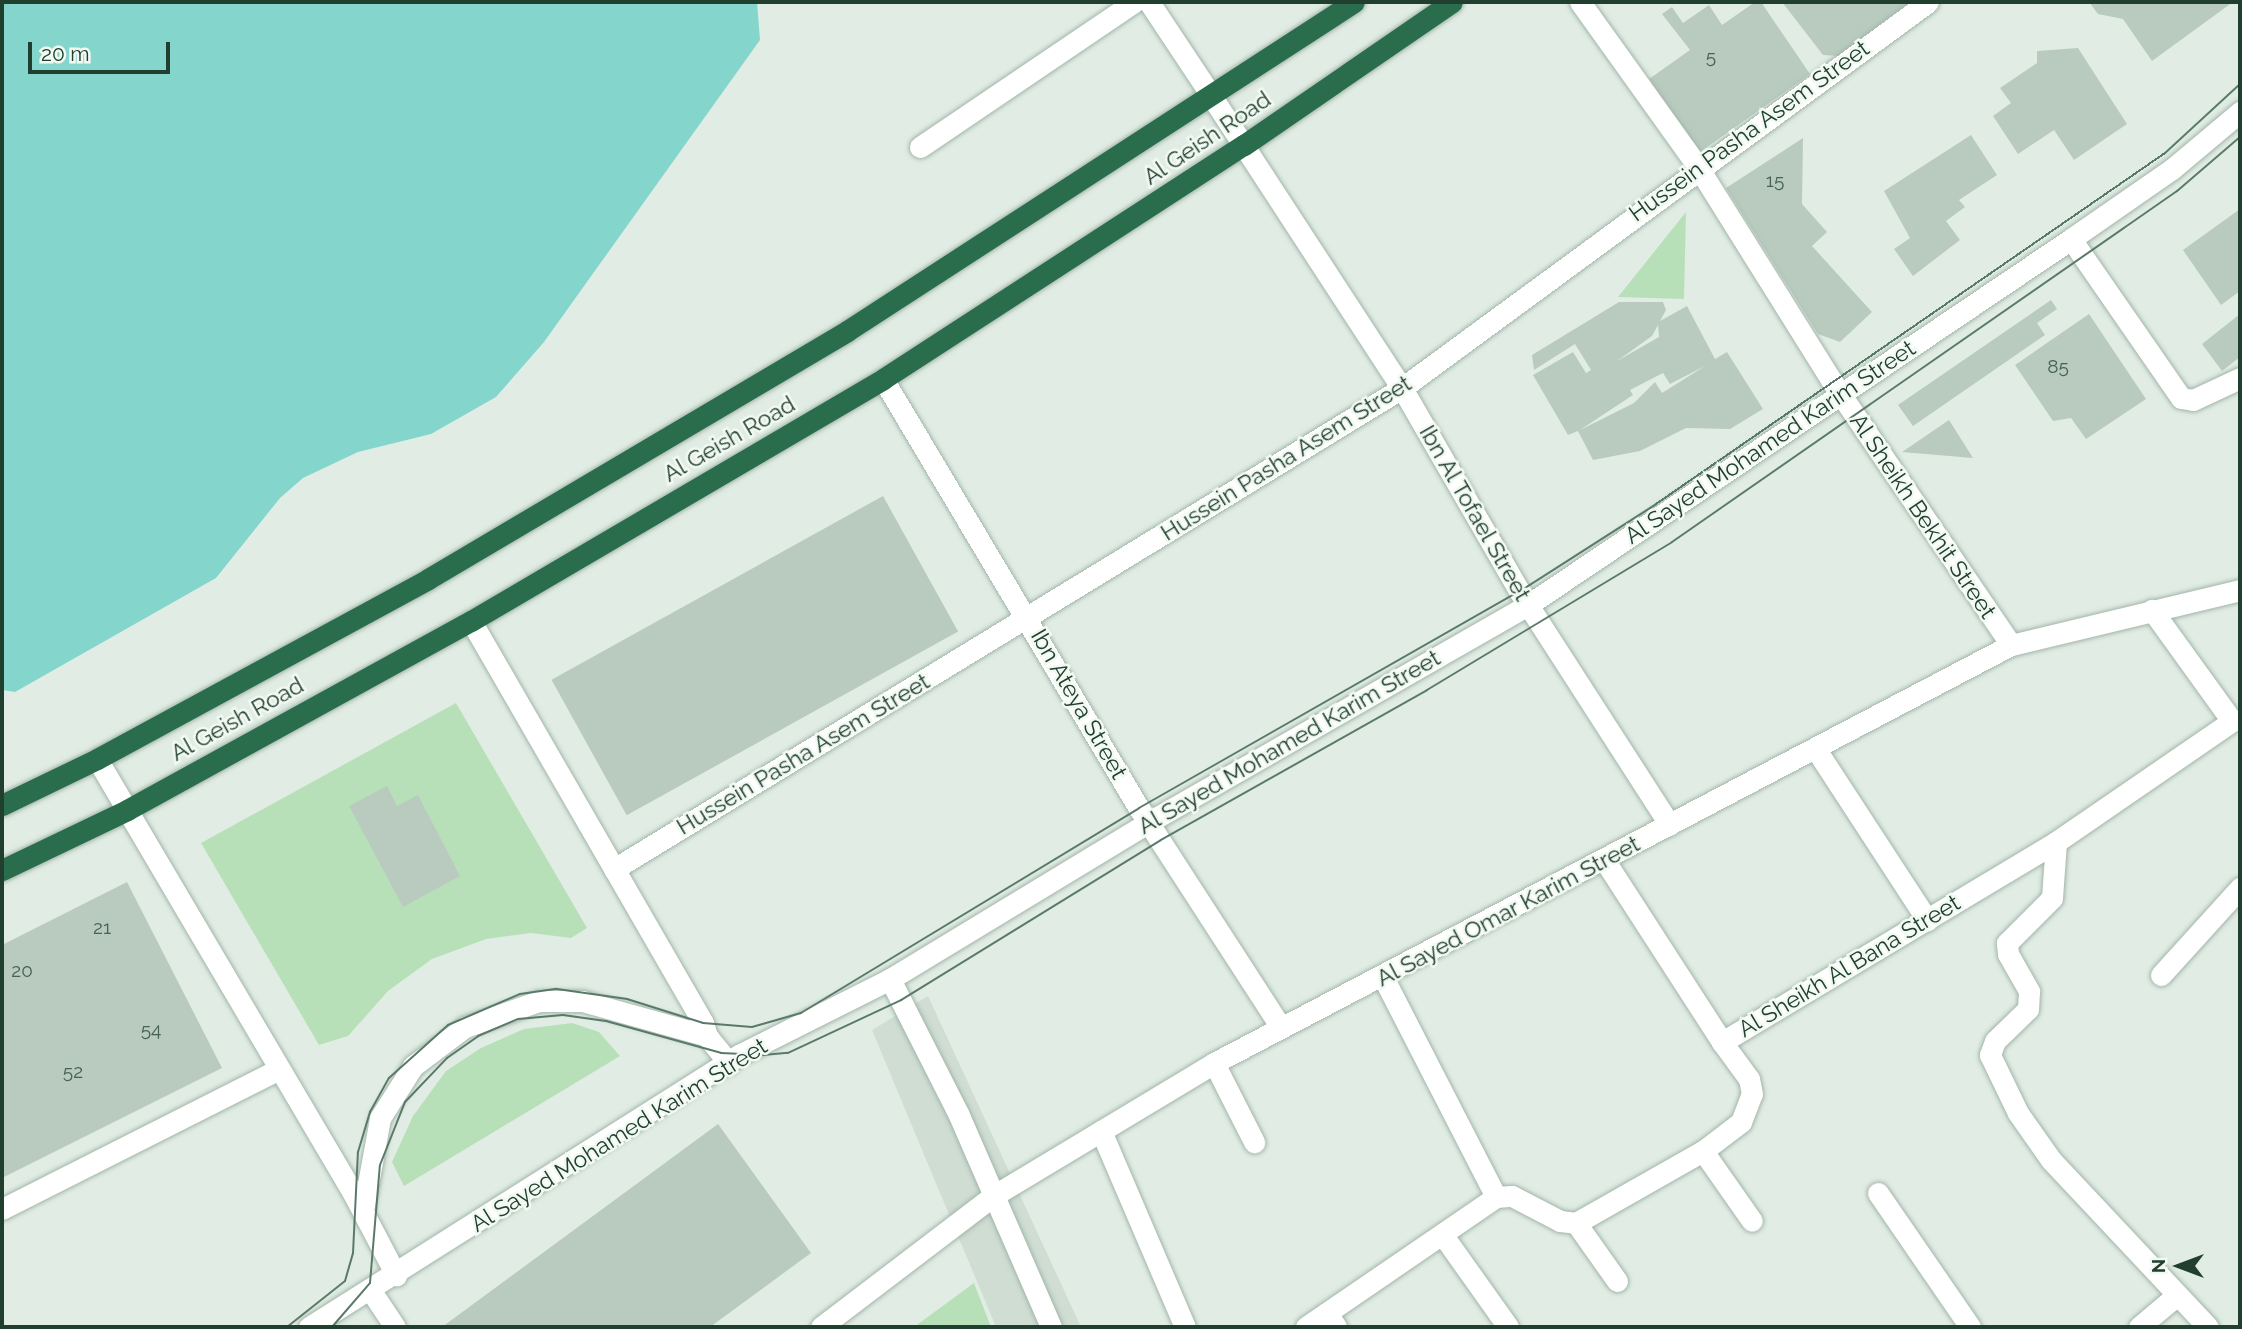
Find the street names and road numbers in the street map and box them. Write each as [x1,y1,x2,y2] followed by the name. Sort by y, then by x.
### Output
[1623,34,1875,228] street label: Hussein Pasha Asem Street
[1138,85,1276,191] street label: Al Geish Road
[1619,334,1921,550] street label: Al Sayed Mohamed Karim Street
[1155,369,1417,547] street label: Hussein Pasha Asem Street
[658,390,800,488] street label: Al Geish Road
[1844,408,2002,624] street label: Al Sheikh Bekhit Street
[1413,419,1537,607] street label: Ibn Al Tofael Street
[1025,624,1133,784] street label: Ibn Ateya Street
[1133,644,1445,840] street label: Al Sayed Mohamed Karim Street
[671,667,935,841] street label: Hussein Pasha Asem Street
[165,671,309,767] street label: Al Geish Road
[1371,829,1645,993] street label: Al Sayed Omar Karim Street
[1732,888,1966,1044] street label: Al Sheikh Al Bana Street
[465,1032,773,1238] street label: Al Sayed Mohamed Karim Street

